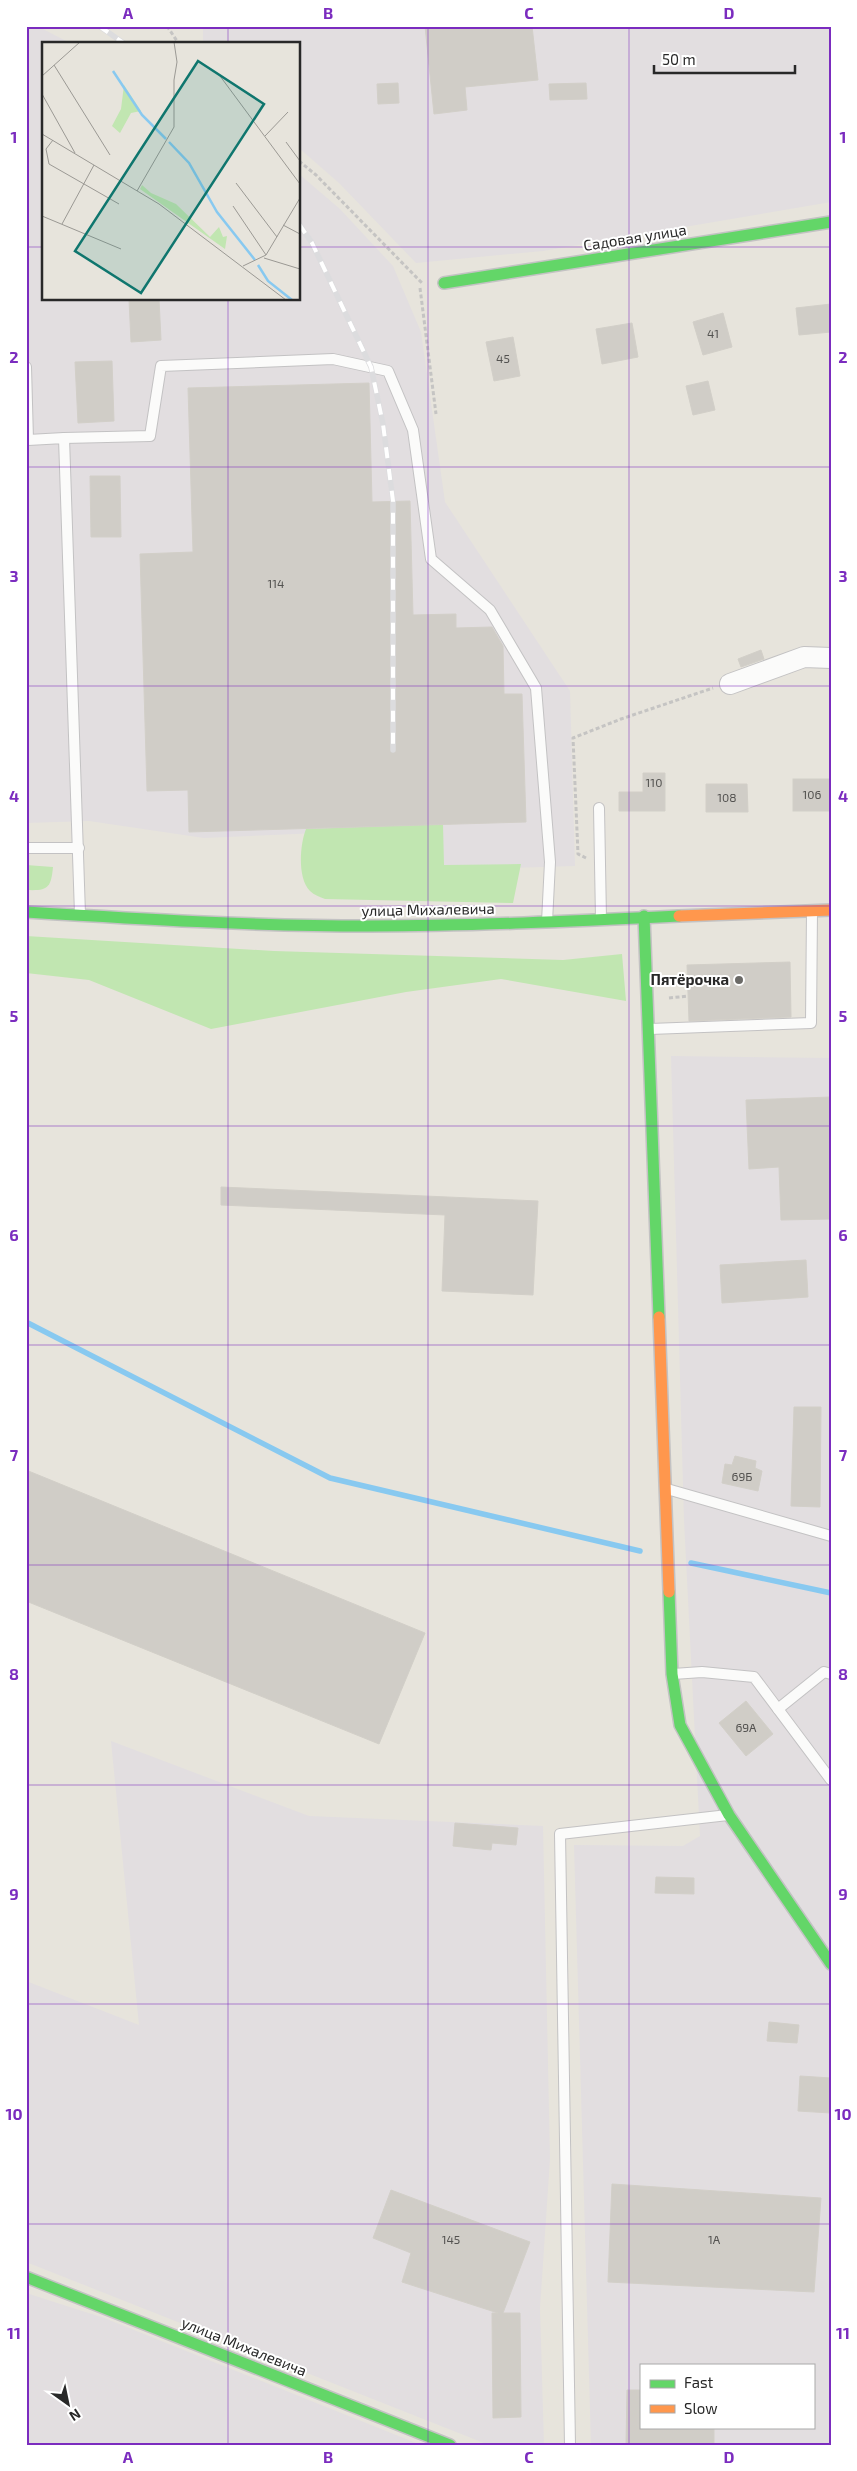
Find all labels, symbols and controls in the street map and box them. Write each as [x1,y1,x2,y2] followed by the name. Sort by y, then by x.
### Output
[123,3,134,22] text: A
[323,3,333,22] text: B
[524,3,534,22] text: C
[724,3,735,22] text: D
[42,42,300,300] inset map
[654,42,796,74] scale bar
[662,50,696,68] text: 50 m
[11,127,17,146] text: 1
[840,127,846,146] text: 1
[582,220,688,255] street label: Садовая улица
[707,326,719,340] house number: 41
[9,347,19,366] text: 2
[838,347,848,366] text: 2
[496,351,510,365] house number: 45
[9,566,19,585] text: 3
[838,566,848,585] text: 3
[268,576,284,590] house number: 114
[646,775,662,789] house number: 110
[9,786,19,805] text: 4
[838,786,848,805] text: 4
[803,787,822,801] house number: 106
[717,790,737,804] house number: 108
[361,899,495,920] street label: улица Михалевича
[650,970,729,988] place label: Пятёрочка
[733,974,745,986] marker: Пятёрочка
[10,1006,19,1025] text: 5
[839,1006,848,1025] text: 5
[9,1225,19,1244] text: 6
[838,1225,848,1244] text: 6
[10,1445,19,1464] text: 7
[839,1445,848,1464] text: 7
[732,1469,752,1483] house number: 69Б
[9,1664,19,1683] text: 8
[838,1664,848,1683] text: 8
[735,1720,757,1734] house number: 69А
[9,1884,19,1903] text: 9
[838,1884,848,1903] text: 9
[5,2104,23,2123] text: 10
[834,2104,852,2123] text: 10
[442,2232,460,2246] house number: 145
[708,2232,721,2246] house number: 1А
[179,2313,310,2380] street label: улица Михалевича
[7,2323,21,2342] text: 11
[836,2323,850,2342] text: 11
[640,2364,814,2428] legend
[684,2373,714,2391] text: Fast
[42,2378,92,2428] north arrow
[684,2399,718,2417] text: Slow
[66,2405,84,2425] text: N
[123,2447,134,2466] text: A
[323,2447,333,2466] text: B
[524,2447,534,2466] text: C
[724,2447,735,2466] text: D

